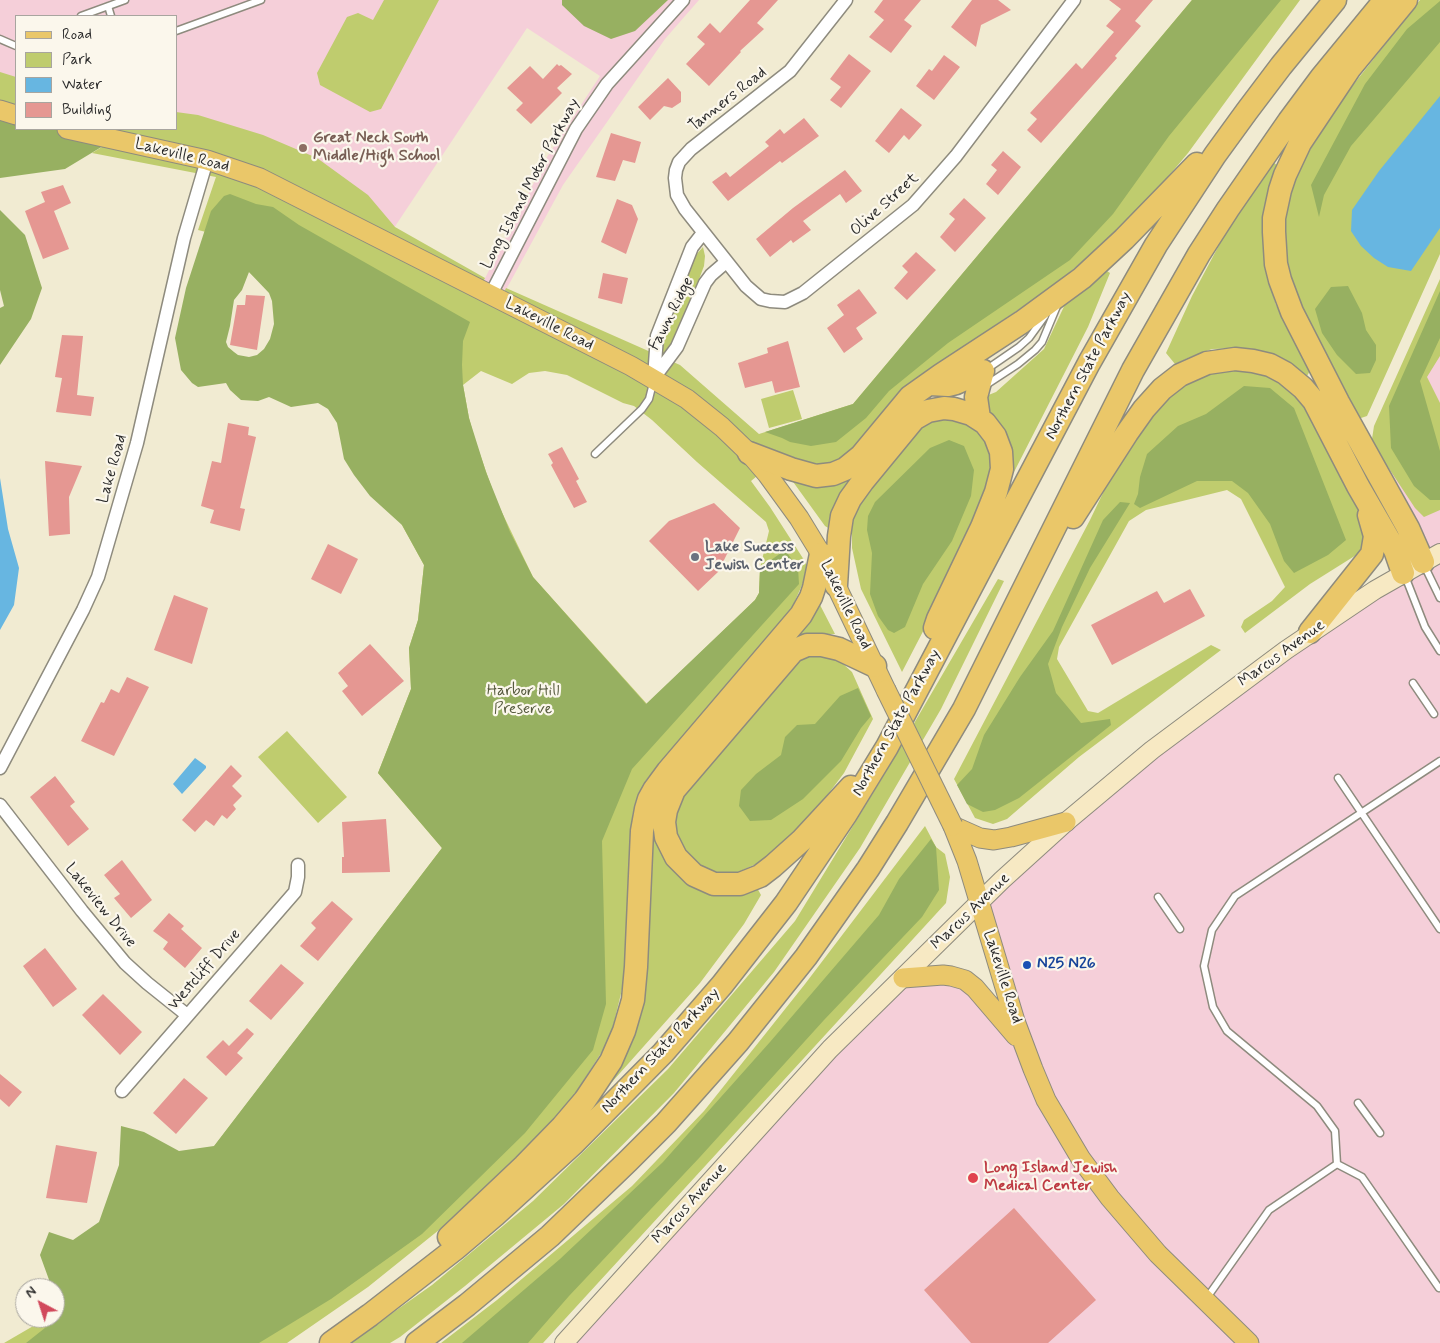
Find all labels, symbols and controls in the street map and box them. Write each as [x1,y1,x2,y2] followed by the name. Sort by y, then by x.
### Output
[15,15,178,130] legend
[62,25,92,45] text: Road
[62,50,92,70] text: Park
[685,64,771,136] street label: Tanners Road
[62,75,102,95] text: Water
[478,95,584,273] street label: Long Island Motor Parkway
[62,100,112,120] text: Building
[313,129,440,167] place label: Great Neck South Middle/High School
[133,135,231,177] street label: Lakeville Road
[297,142,309,154] marker: Great Neck South Middle/High School
[847,169,923,241] street label: Olive Street
[645,274,699,354] street label: Fawn Ridge
[1042,289,1136,443] street label: Northern State Parkway
[502,294,596,356] street label: Lakeville Road
[94,432,132,506] street label: Lake Road
[705,538,804,576] place label: Lake Success Jewish Center
[689,551,701,563] marker: Lake Success Jewish Center
[815,557,875,653] street label: Lakeville Road
[1235,616,1329,692] street label: Marcus Avenue
[849,646,945,800] street label: Northern State Parkway
[487,682,559,720] park label: Harbor Hill Preserve
[60,860,140,952] street label: Lakeview Drive
[927,869,1015,955] street label: Marcus Avenue
[165,925,245,1015] street label: Westcliff Drive
[978,928,1026,1026] street label: Lakeville Road
[1037,955,1096,975] place label: N25 N26
[1021,959,1033,971] marker: N25 N26
[598,984,724,1118] street label: Northern State Parkway
[649,1159,731,1249] street label: Marcus Avenue
[984,1159,1117,1197] place label: Long Island Jewish Medical Center
[966,1171,980,1185] marker: Long Island Jewish Medical Center
[15,1278,65,1328] north arrow
[22,1282,40,1302] text: N

